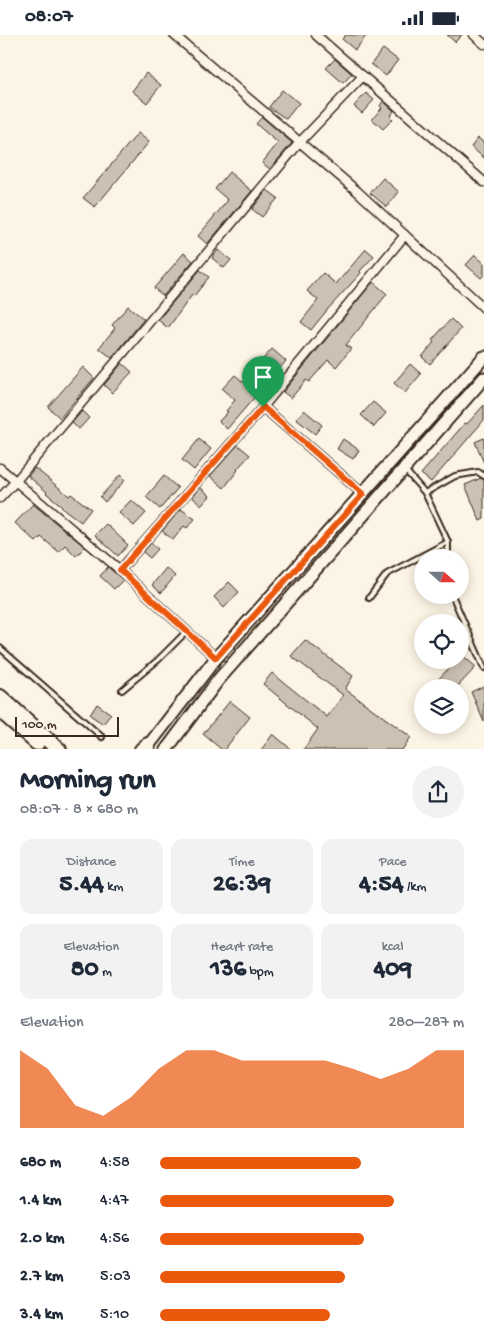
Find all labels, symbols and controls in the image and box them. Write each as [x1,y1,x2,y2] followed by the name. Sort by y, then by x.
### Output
[25,6,73,29] text: 08:07
[242,356,284,407] pin
[249,363,277,391] icon: arrive
[414,549,469,604] north arrow
[414,549,469,734] map controls
[414,614,469,669] button: locate
[414,679,469,734] button: layers
[15,714,119,738] scale bar
[22,717,57,734] text: 100 m
[20,765,155,798] text: Morning run
[412,766,464,818] button: share
[20,801,138,820] text: 08:07 · 8 × 680 m
[67,854,116,871] text: Distance
[229,854,255,871] text: Time
[379,854,406,871] text: Pace
[59,871,104,900] text: 5.44
[213,871,271,900] text: 26:39
[359,871,404,900] text: 4:54
[104,879,123,896] text: km
[404,879,426,896] text: /km
[64,939,119,956] text: Elevation
[211,939,273,956] text: Heart rate
[382,939,404,956] text: kcal
[71,956,99,985] text: 80
[210,956,246,985] text: 136
[373,956,412,985] text: 409
[99,964,112,981] text: m
[246,964,274,981] text: bpm
[20,1014,84,1033] text: Elevation
[388,1014,464,1033] text: 280–287 m
[20,1154,61,1173] text: 680 m
[100,1154,130,1173] text: 4:58
[20,1192,61,1211] text: 1.4 km
[100,1192,128,1211] text: 4:47
[20,1230,64,1249] text: 2.0 km
[100,1230,129,1249] text: 4:56
[20,1268,63,1287] text: 2.7 km
[100,1268,131,1287] text: 5:03
[20,1306,63,1325] text: 3.4 km
[100,1306,129,1325] text: 5:10

